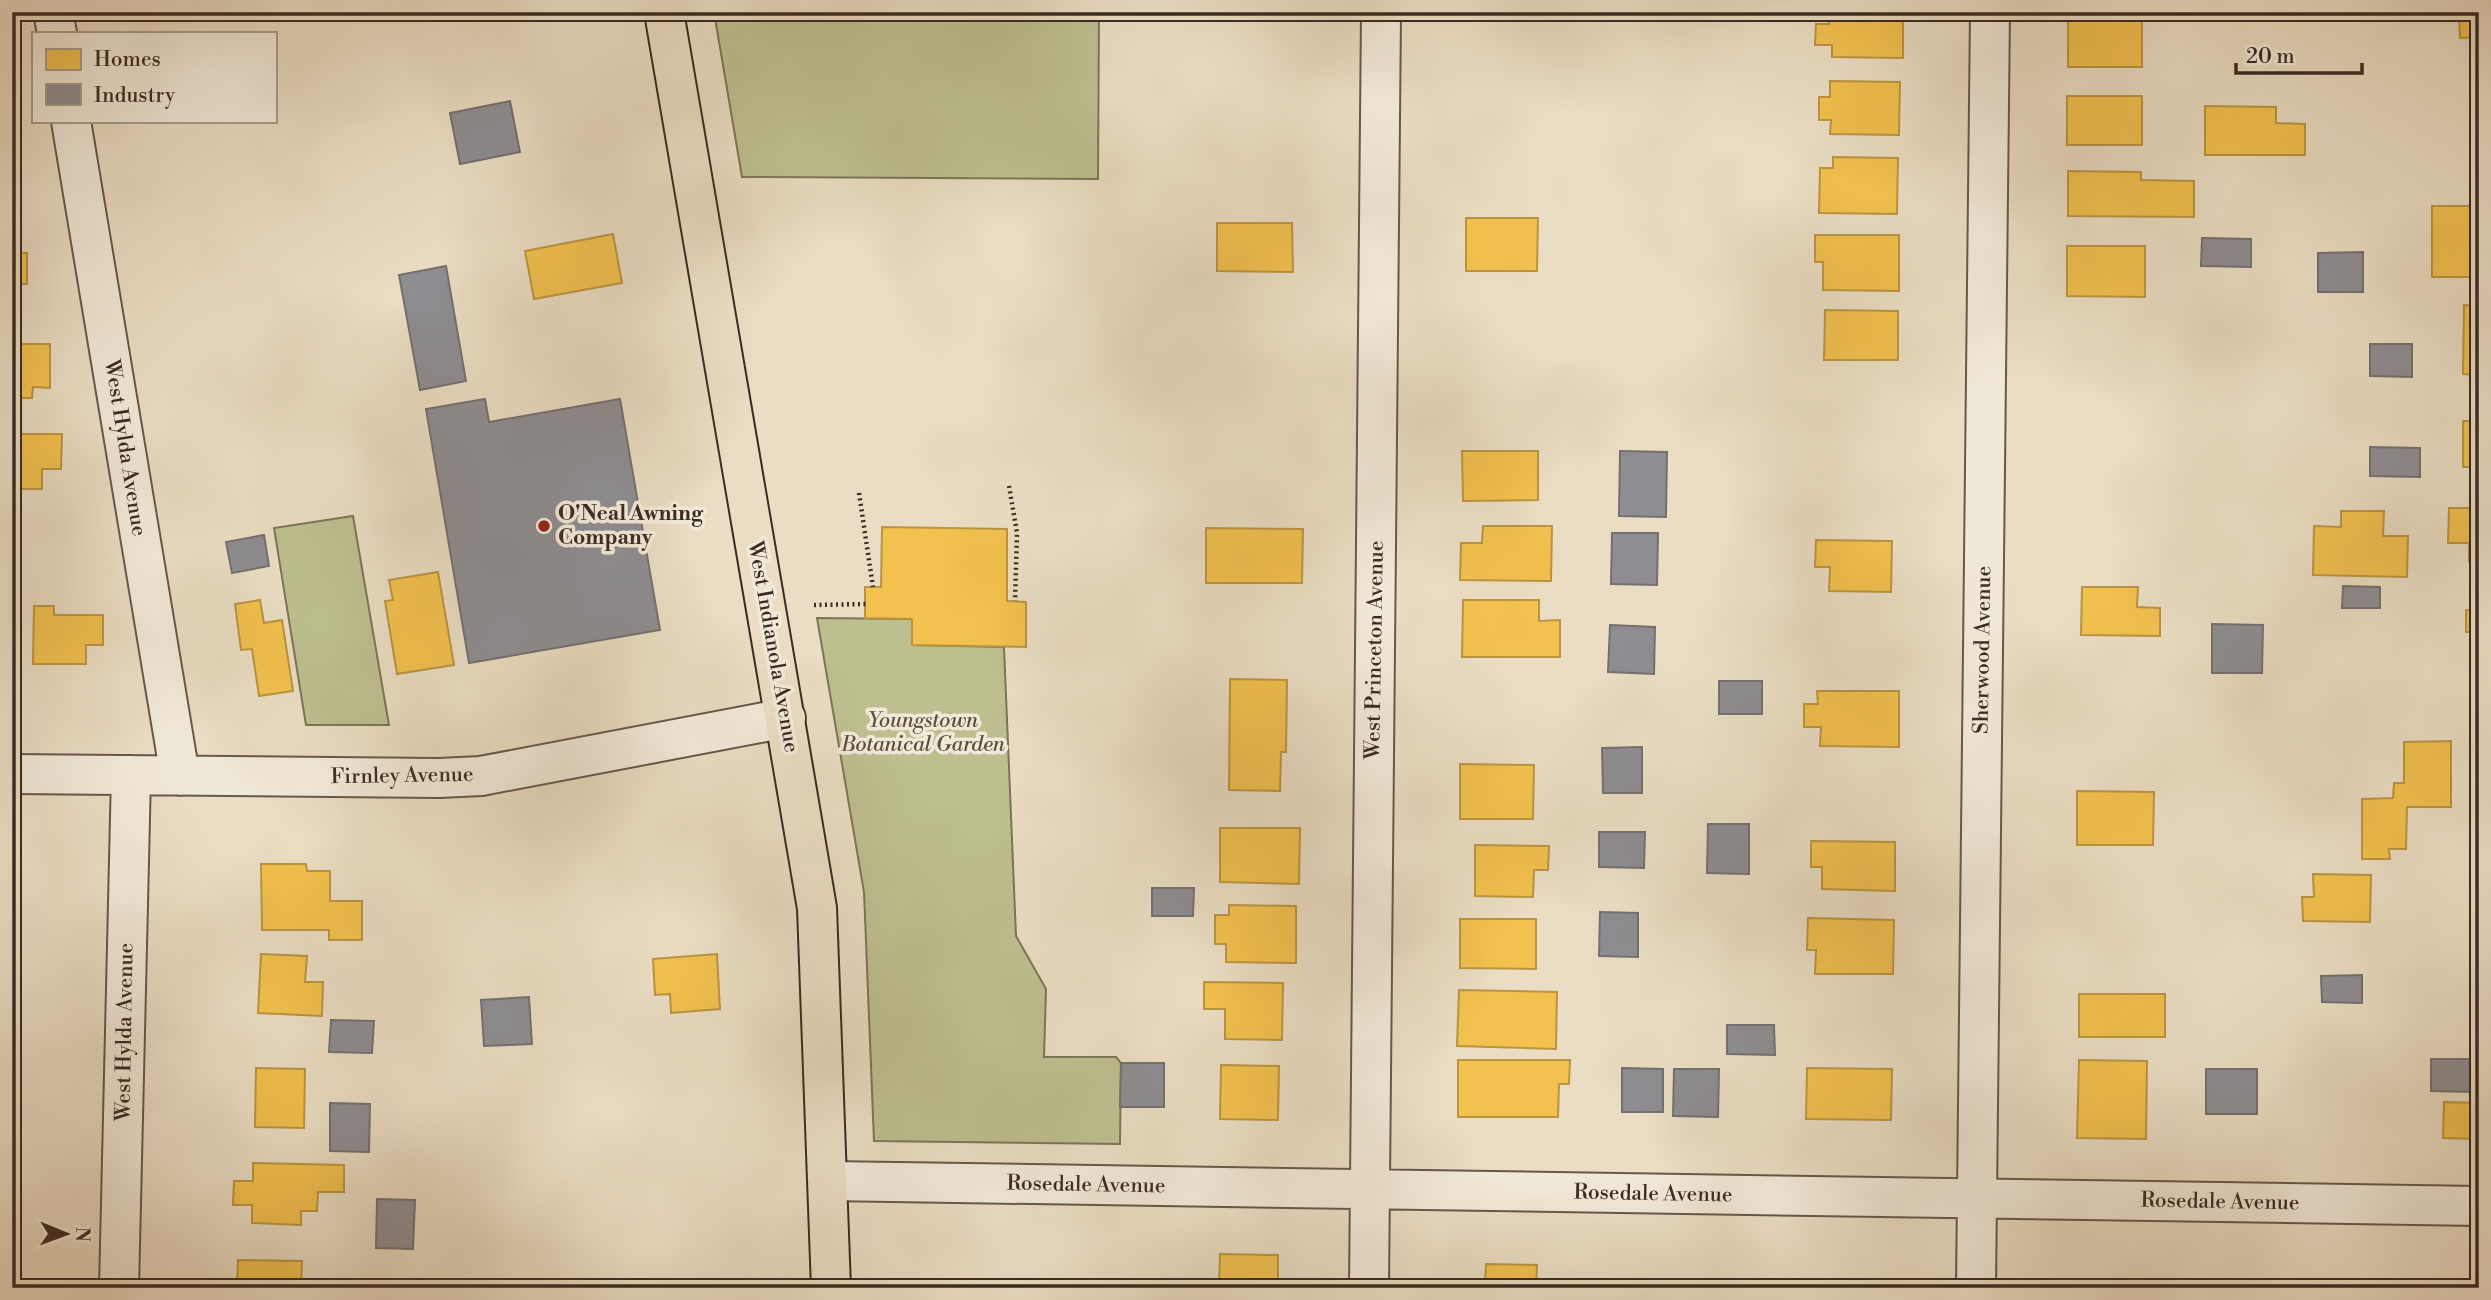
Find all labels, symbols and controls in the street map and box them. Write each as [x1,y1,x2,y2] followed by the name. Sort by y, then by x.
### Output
[32,32,276,122] legend
[2236,32,2362,76] scale bar
[2246,44,2295,70] text: 20 m
[94,47,161,73] text: Homes
[94,83,176,109] text: Industry
[98,357,152,538] street label: West Hylda Avenue
[558,501,704,551] place label: O'Neal Awning Company
[536,518,552,534] marker: O'Neal Awning Company
[741,538,804,755] street label: West Indianola Avenue
[1360,540,1390,761] street label: West Princeton Avenue
[1969,566,1997,734] street label: Sherwood Avenue
[840,708,1005,758] park label: Youngstown Botanical Garden
[330,762,474,790] street label: Firnley Avenue
[110,943,140,1122] street label: West Hylda Avenue
[1006,1171,1166,1199] street label: Rosedale Avenue
[1573,1180,1733,1208] street label: Rosedale Avenue
[2140,1188,2300,1216] street label: Rosedale Avenue
[32,1198,102,1268] north arrow
[70,1227,94,1242] text: N

